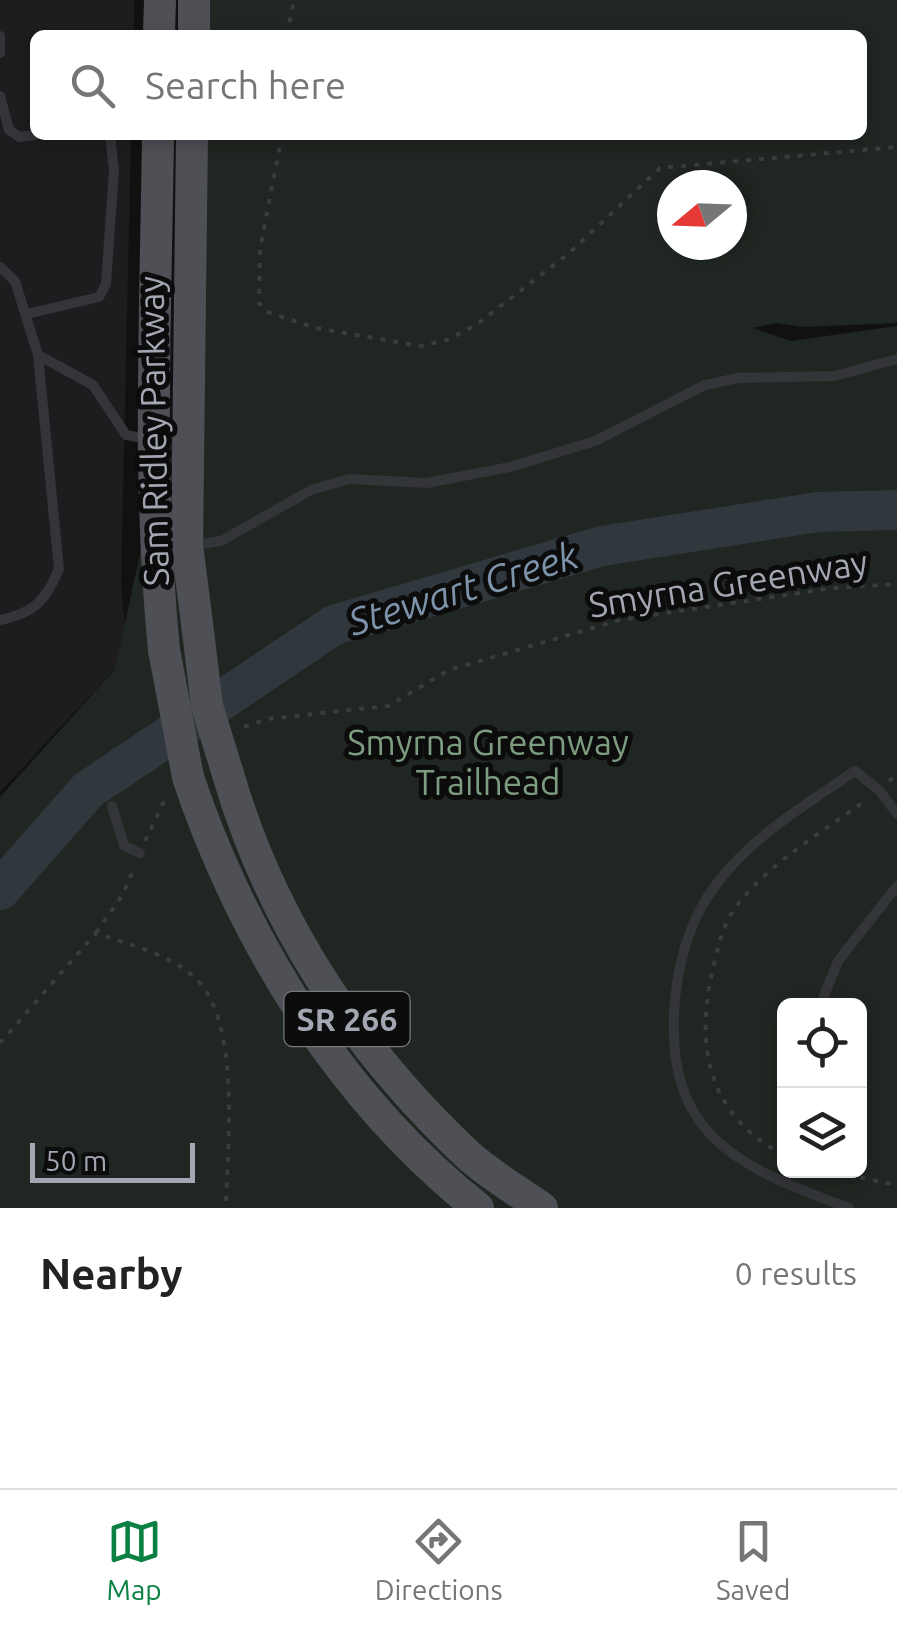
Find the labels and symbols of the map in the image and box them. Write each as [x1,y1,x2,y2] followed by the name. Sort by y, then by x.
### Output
[657,170,747,260] north arrow
[130,275,176,587] street label: Sam Ridley Parkway
[342,533,583,643] water label: Stewart Creek
[586,541,870,625] street label: Smyrna Greenway
[347,722,629,802] park label: Smyrna Greenway Trailhead
[284,992,410,1046] road number: SR 266
[30,1138,195,1182] scale bar

